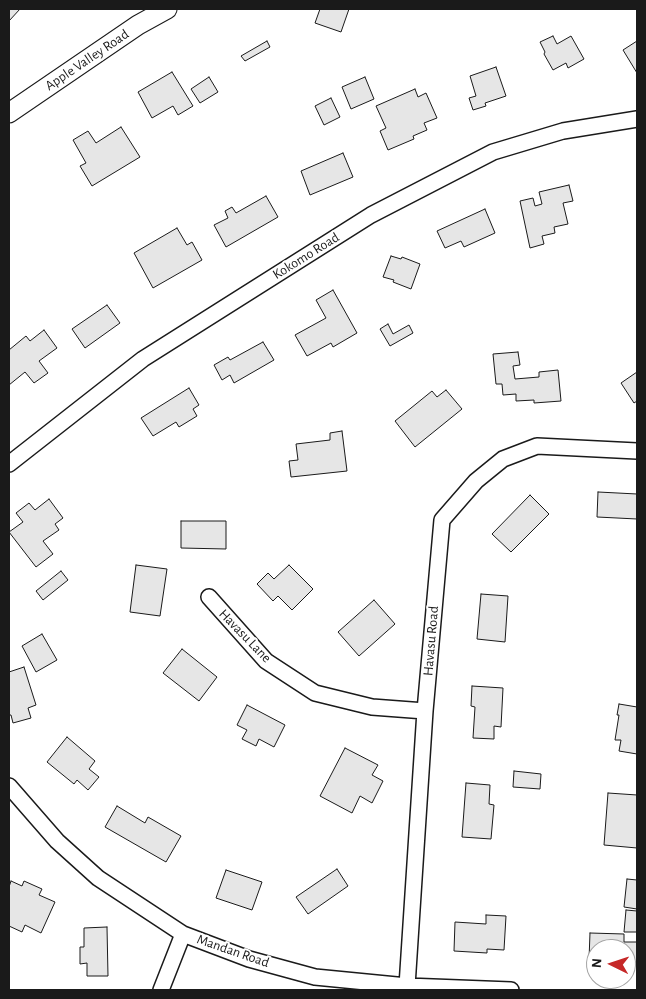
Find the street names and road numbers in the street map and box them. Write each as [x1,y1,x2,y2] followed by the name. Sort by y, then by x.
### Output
[42,26,132,94] street label: Apple Valley Road
[270,229,342,283] street label: Kokomo Road
[420,605,442,677] street label: Havasu Road
[215,606,275,666] street label: Havasu Lane
[195,931,271,971] street label: Mandan Road

